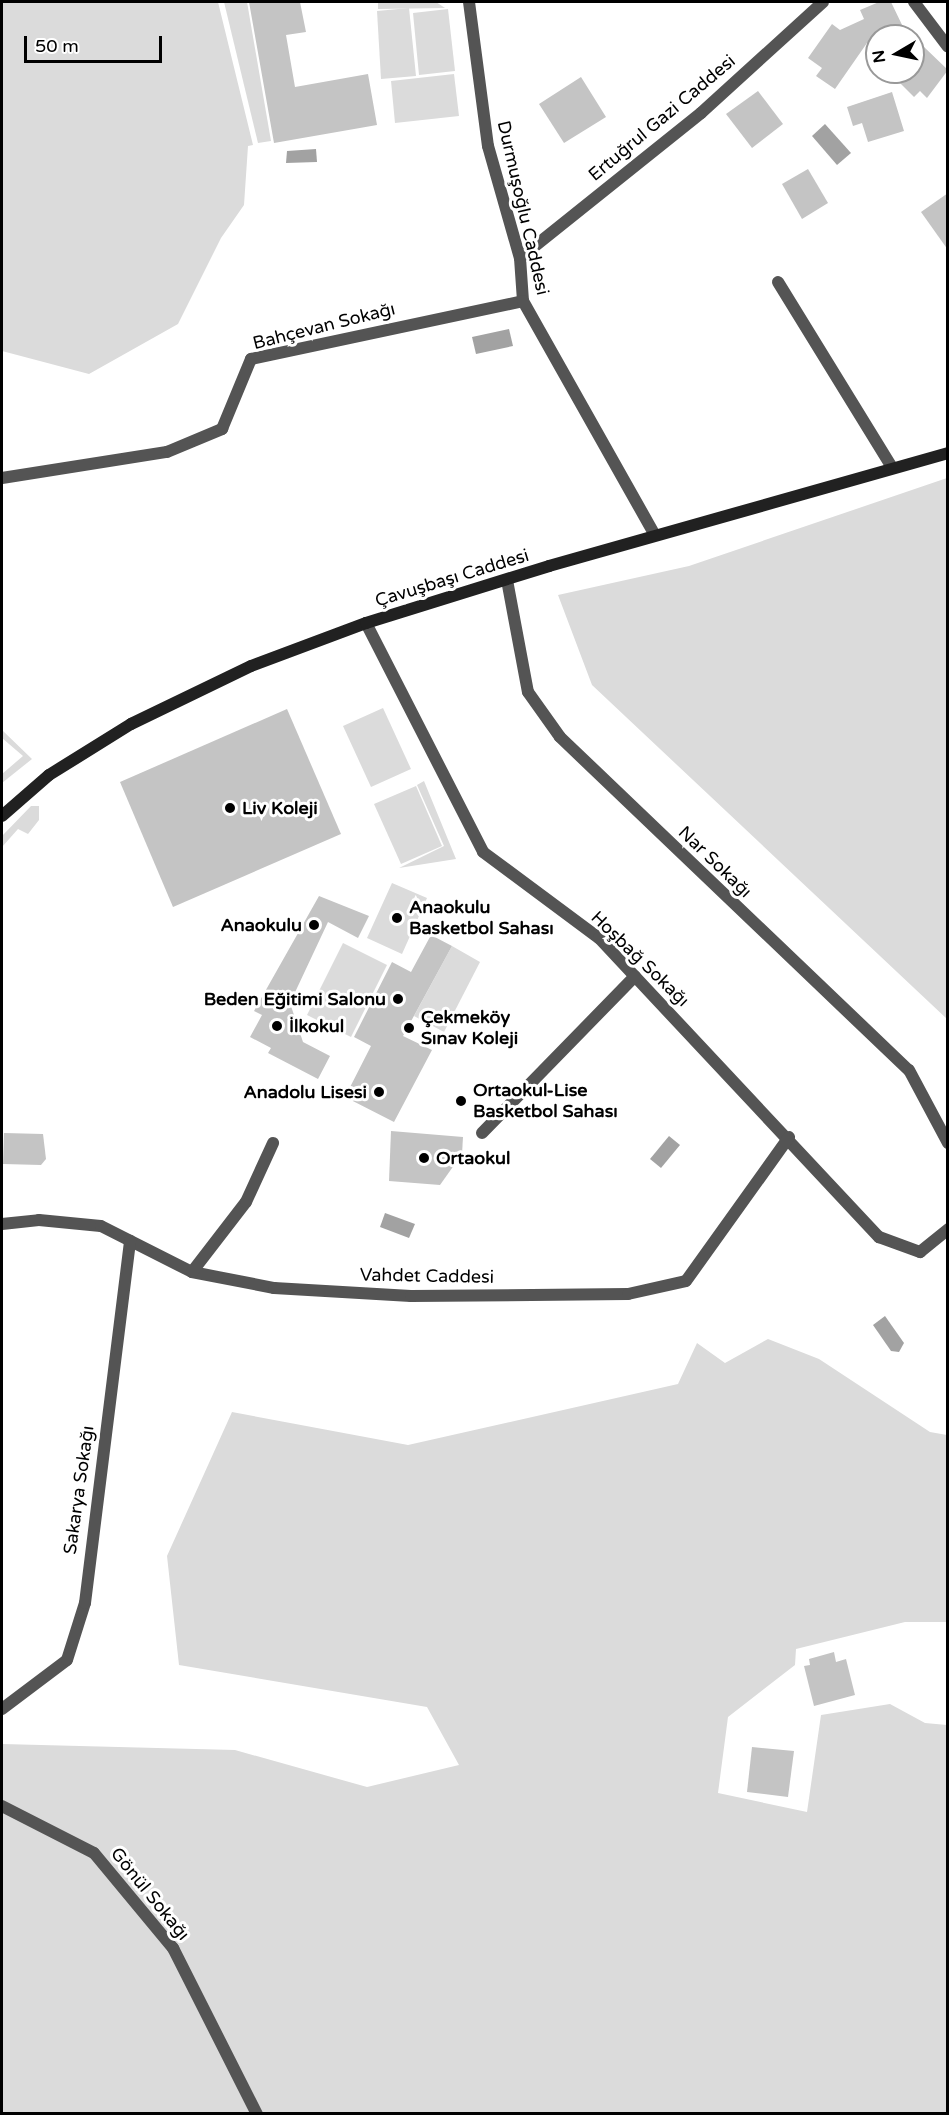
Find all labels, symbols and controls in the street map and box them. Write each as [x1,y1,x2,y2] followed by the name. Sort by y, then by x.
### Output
[27,24,165,62] scale bar
[865,24,925,84] north arrow
[35,35,79,57] text: 50 m
[868,49,890,64] text: N
[584,50,740,186] street label: Ertuğrul Gazi Caddesi
[492,119,554,297] street label: Durmuşoğlu Caddesi
[251,298,397,354] street label: Bahçevan Sokağı
[373,544,531,612] street label: Çavuşbaşı Caddesi
[242,797,318,819] place label: Liv Koleji
[223,801,237,815] marker: Liv Koleji
[674,822,756,902] street label: Nar Sokağı
[409,897,554,940] place label: Anaokulu Basketbol Sahası
[586,907,694,1011] street label: Hoşbağ Sokağı
[390,911,404,925] marker: Anaokulu Basketbol Sahası
[220,914,302,936] place label: Anaokulu
[307,918,321,932] marker: Anaokulu
[204,988,386,1010] place label: Beden Eğitimi Salonu
[391,992,405,1006] marker: Beden Eğitimi Salonu
[421,1007,518,1050] place label: Çekmeköy Sınav Koleji
[289,1015,344,1037] place label: İlkokul
[270,1019,284,1033] marker: İlkokul
[402,1021,416,1035] marker: Çekmeköy Sınav Koleji
[473,1080,618,1122] place label: Ortaokul-Lise Basketbol Sahası
[243,1081,367,1103] place label: Anadolu Lisesi
[372,1085,386,1099] marker: Anadolu Lisesi
[454,1094,468,1108] marker: Ortaokul-Lise Basketbol Sahası
[436,1147,511,1169] place label: Ortaokul
[417,1151,431,1165] marker: Ortaokul
[360,1264,494,1288] street label: Vahdet Caddesi
[59,1424,99,1556] street label: Sakarya Sokağı
[106,1843,194,1945] street label: Gönül Sokağı

